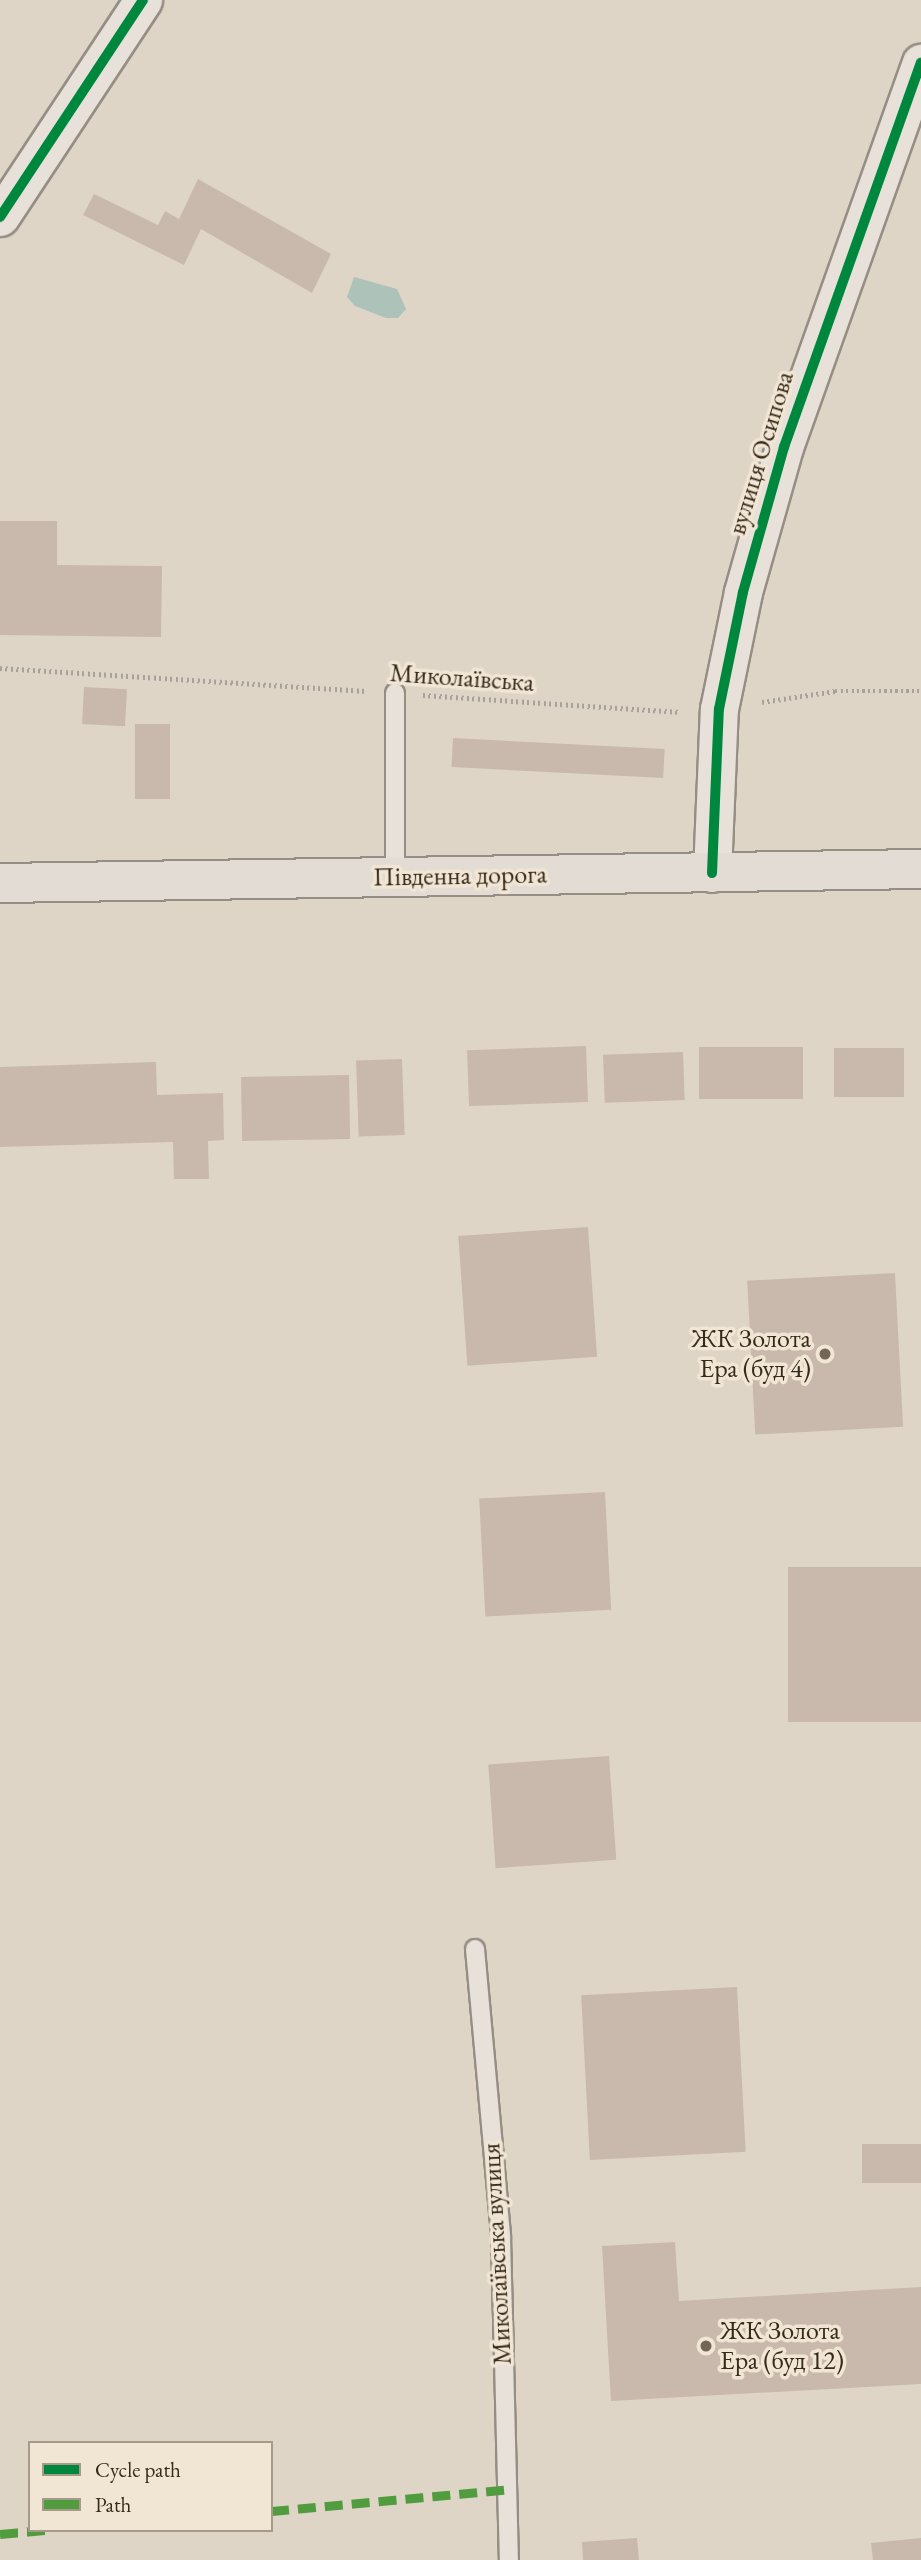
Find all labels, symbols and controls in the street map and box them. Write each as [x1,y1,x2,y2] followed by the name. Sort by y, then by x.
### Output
[721,368,801,538] street label: вулиця Осипова
[389,657,535,699] street label: Миколаївська
[373,859,547,893] street label: Південна дорога
[691,1323,811,1384] place label: ЖК Золота Ера (буд 4)
[817,1346,833,1362] marker: ЖК Золота Ера (буд 4)
[476,2142,518,2366] street label: Миколаївська вулиця
[720,2315,844,2376] place label: ЖК Золота Ера (буд 12)
[698,2338,714,2354] marker: ЖК Золота Ера (буд 12)
[28,2441,273,2532] legend
[95,2456,181,2483] text: Cycle path
[95,2491,131,2518] text: Path

